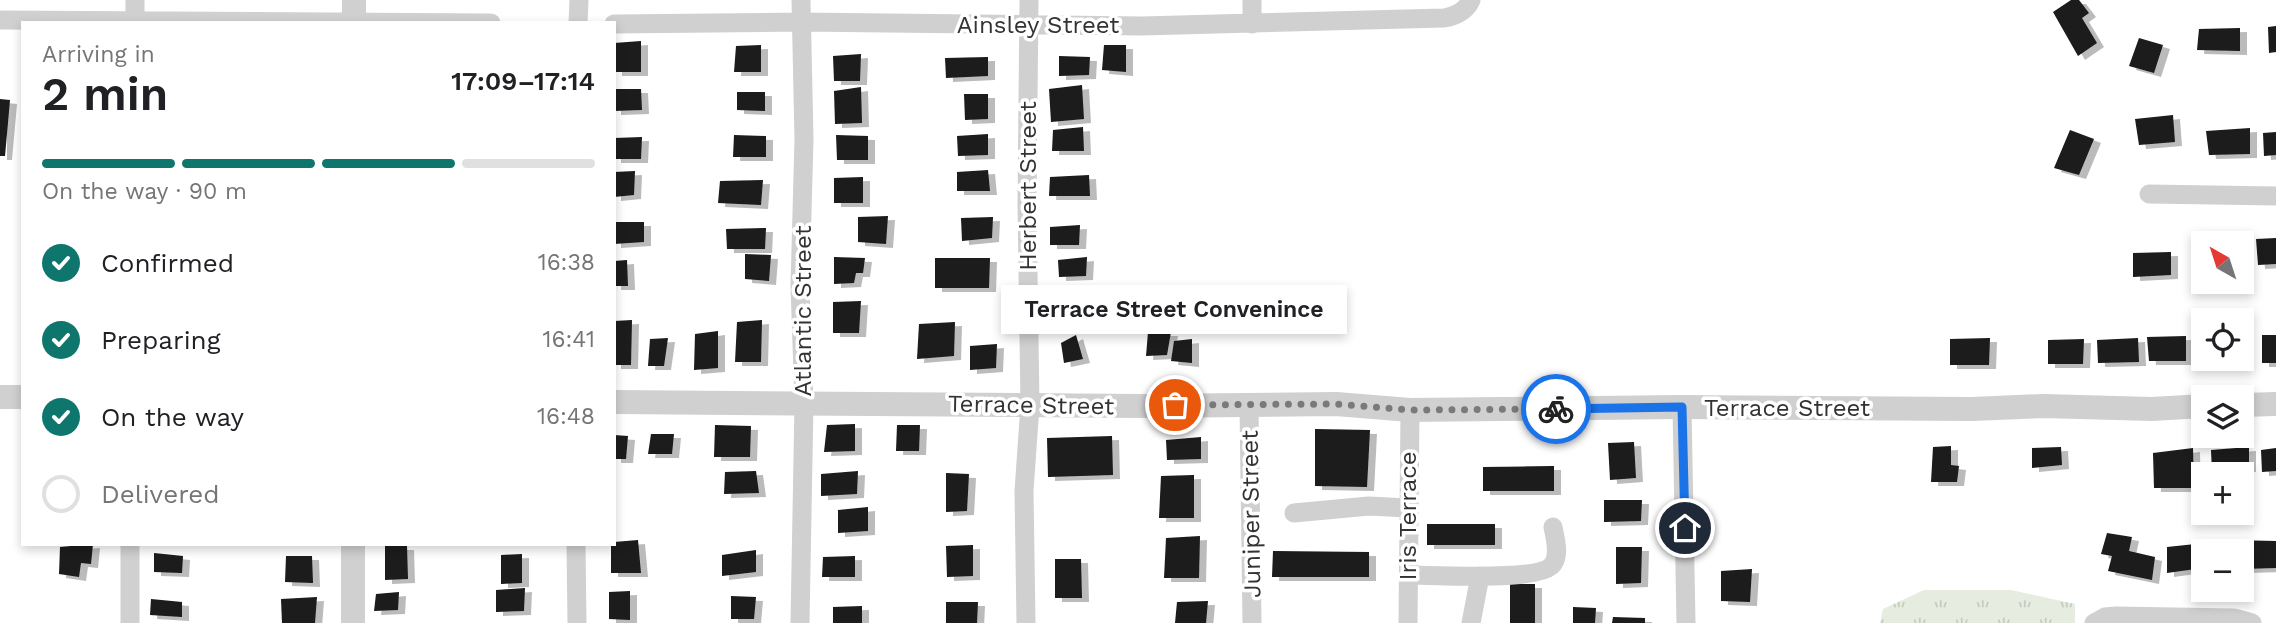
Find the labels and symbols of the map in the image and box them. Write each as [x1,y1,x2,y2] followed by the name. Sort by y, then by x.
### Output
[957,11,1119,39] street label: Ainsley Street
[1014,101,1042,271] street label: Herbert Street
[789,226,817,396] street label: Atlantic Street
[2191,231,2254,294] north arrow
[1002,286,1348,335] callout: Terrace Street Convenince
[1521,374,1591,444] courier
[1145,375,1205,435] pin
[948,390,1114,420] street label: Terrace Street
[1704,394,1870,422] street label: Terrace Street
[1236,430,1266,598] street label: Juniper Street
[1394,451,1422,581] street label: Iris Terrace
[1655,498,1715,558] pin

